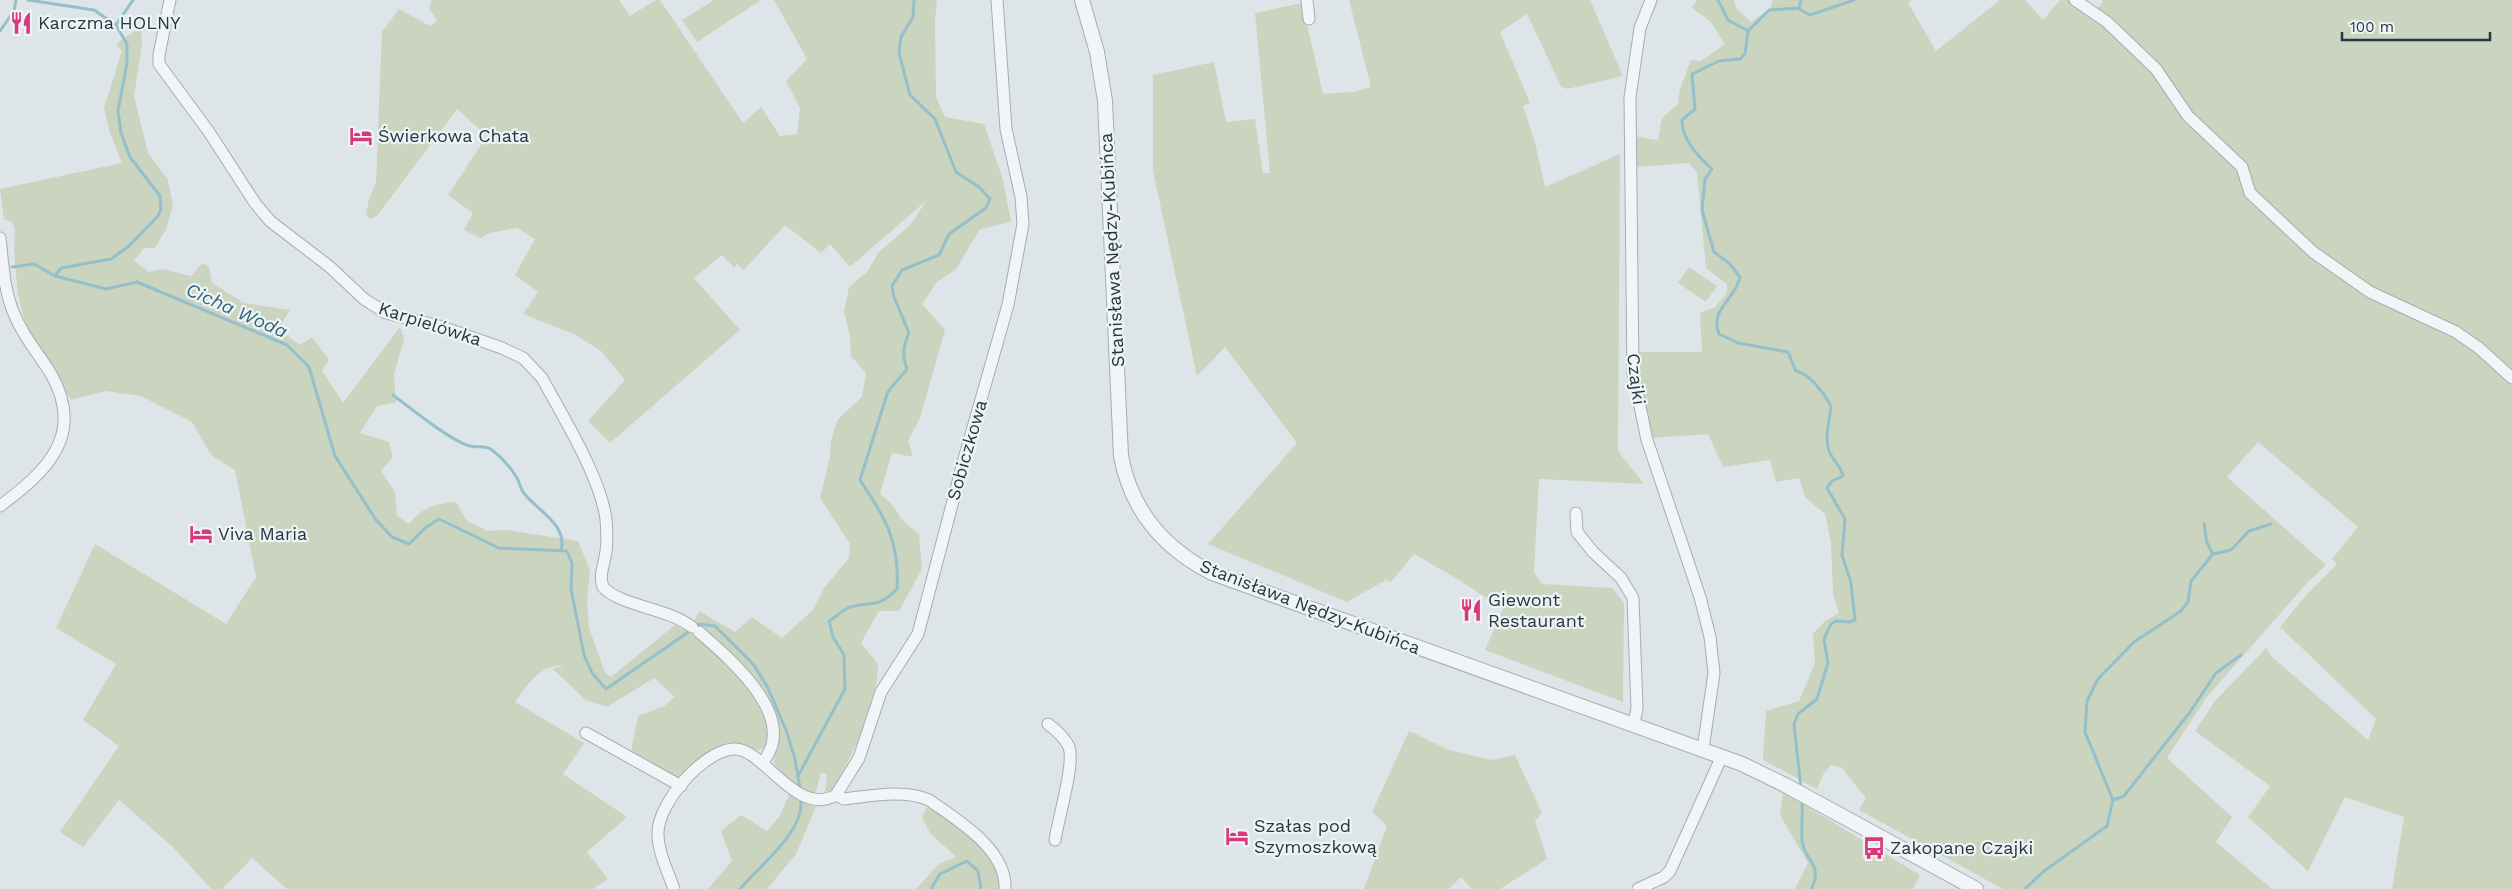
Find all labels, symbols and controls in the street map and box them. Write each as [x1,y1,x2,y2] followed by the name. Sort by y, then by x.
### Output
[8,10,34,36] restaurant icon: Karczma HOLNY
[2342,10,2490,42] scale bar
[38,12,181,33] place label: Karczma HOLNY
[2350,18,2394,36] text: 100 m
[348,123,374,149] hotel icon: Świerkowa Chata
[378,125,529,146] place label: Świerkowa Chata
[1095,132,1128,368] street label: Stanisława Nędzy-Kubińca
[182,278,291,343] water label: Cicha Woda
[376,297,484,350] street label: Karpielówka
[1623,352,1650,406] street label: Czajki
[942,397,991,503] street label: Sobiczkowa
[188,521,214,547] hotel icon: Viva Maria
[218,523,307,544] place label: Viva Maria
[1197,555,1423,658] street label: Stanisława Nędzy-Kubińca
[1488,589,1585,631] place label: Giewont Restaurant
[1458,597,1484,623] restaurant icon: Giewont Restaurant
[1254,815,1377,857] place label: Szałas pod Szymoszkową
[1224,823,1250,849] hotel icon: Szałas pod Szymoszkową
[1861,835,1887,861] bus stop icon: Zakopane Czajki
[1890,837,2033,858] place label: Zakopane Czajki

